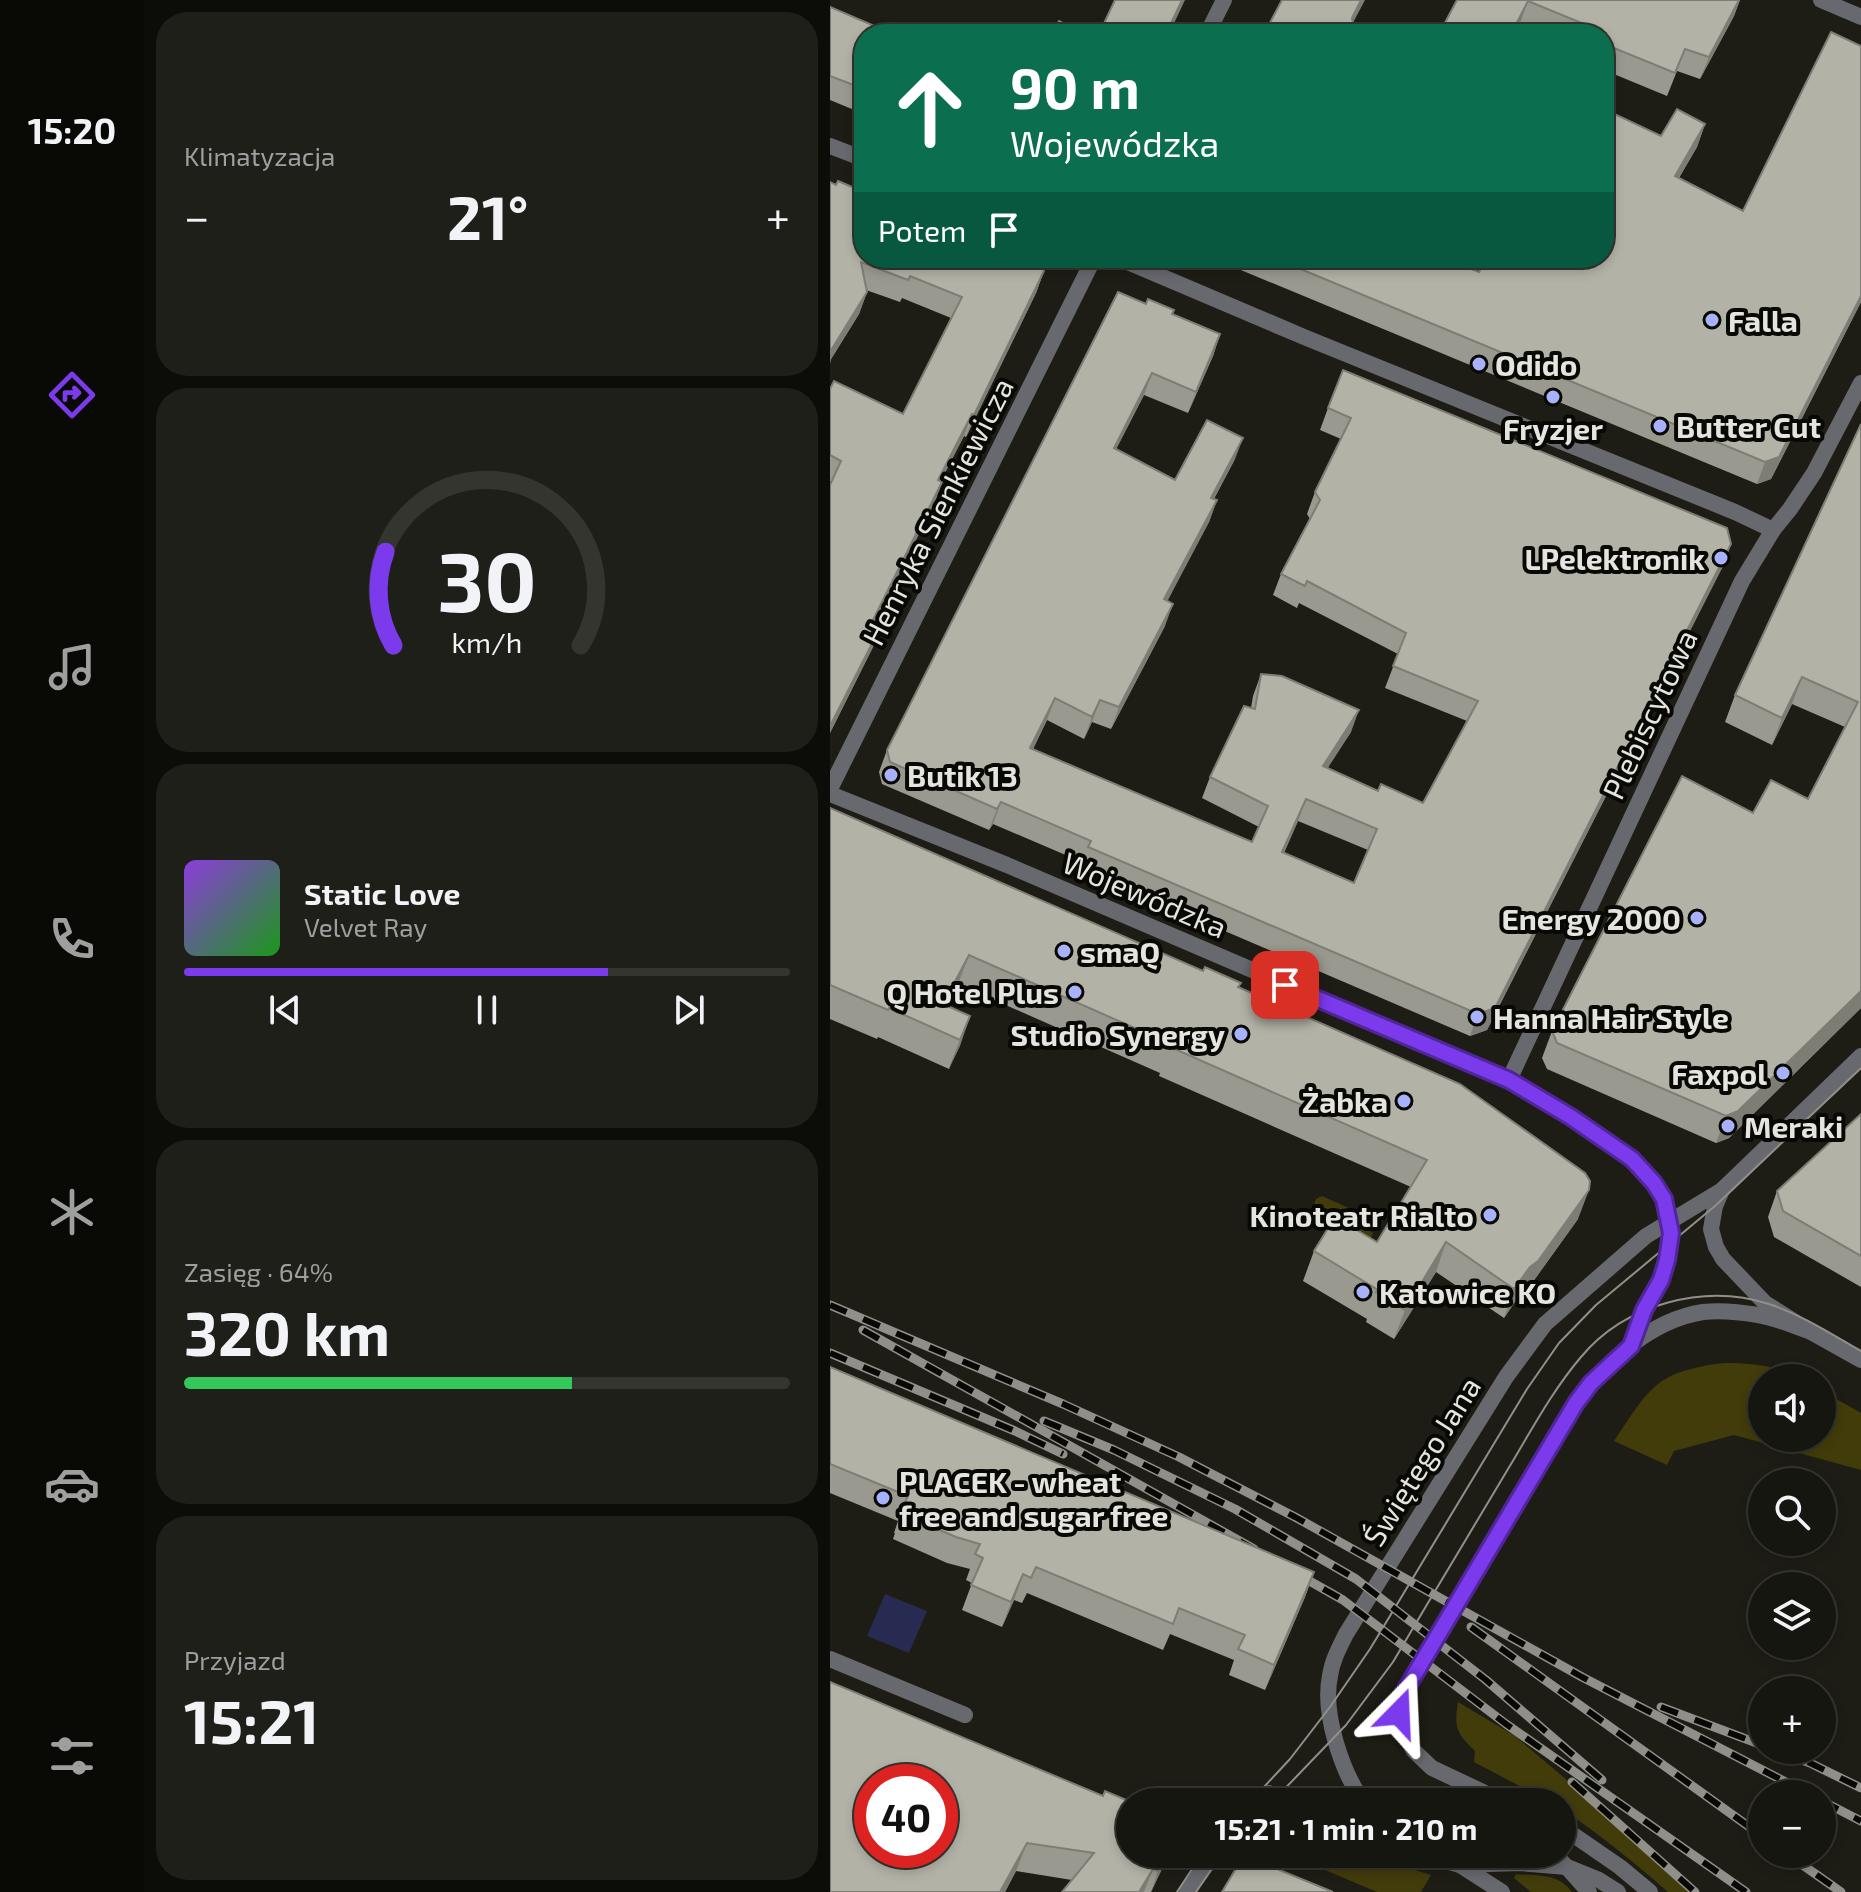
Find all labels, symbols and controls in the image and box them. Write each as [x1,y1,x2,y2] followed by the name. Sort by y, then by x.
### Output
[1010,53,1140,120] text: 90 m
[878,56,982,160] icon: ahead
[28,108,116,151] text: 15:20
[1010,121,1219,164] text: Wojewódzka
[184,140,335,171] text: Klimatyzacja
[447,180,528,252] text: 21°
[184,189,210,242] text: −
[766,189,790,242] text: +
[982,208,1026,252] icon: arrive
[878,212,966,248] text: Potem
[1728,302,1798,338] place label: Falla
[1703,311,1721,329] marker: Falla
[1495,346,1577,382] place label: Odido
[1470,355,1488,373] marker: Odido
[44,367,100,423] icon: directions
[854,371,1020,651] street label: Henryka Sienkiewicza
[1544,388,1562,406] marker: Fryzjer
[1676,408,1821,444] place label: Butter Cut
[1503,410,1603,447] place label: Fryzjer
[1651,417,1669,435] marker: Butter Cut
[437,529,537,629] text: 30
[1524,540,1705,576] place label: LPelektronik
[1712,549,1730,567] marker: LPelektronik
[452,624,522,659] text: km/h
[1594,624,1704,804] street label: Plebiscytowa
[44,639,100,695] icon: music
[907,757,1018,793] place label: Butik 13
[882,766,900,784] marker: Butik 13
[1058,843,1232,945] street label: Wojewódzka
[304,875,460,911] text: Static Love
[1502,900,1681,937] place label: Energy 2000
[1688,909,1706,927] marker: Energy 2000
[44,911,100,967] icon: phone
[304,911,427,942] text: Velvet Ray
[1080,933,1160,970] place label: smaQ
[1055,942,1073,960] marker: smaQ
[1251,951,1319,1019] pin
[1263,963,1307,1007] icon: arrive
[887,974,1059,1011] place label: Q Hotel Plus
[1066,983,1084,1001] marker: Q Hotel Plus
[263,988,307,1032] icon: previous
[465,988,509,1032] icon: pause
[667,988,711,1032] icon: next
[1493,999,1729,1036] place label: Hanna Hair Style
[1468,1008,1486,1026] marker: Hanna Hair Style
[1011,1016,1225,1053] place label: Studio Synergy
[1232,1025,1250,1043] marker: Studio Synergy
[1671,1055,1767,1091] place label: Faxpol
[1774,1064,1792,1082] marker: Faxpol
[1302,1083,1388,1119] place label: Żabka
[1395,1092,1413,1110] marker: Żabka
[1744,1108,1843,1144] place label: Meraki
[1719,1117,1737,1135] marker: Meraki
[44,1184,100,1240] icon: climate
[1249,1197,1474,1233] place label: Kinoteatr Rialto
[1481,1206,1499,1224] marker: Kinoteatr Rialto
[184,1256,333,1287] text: Zasięg · 64%
[1379,1274,1556,1310] place label: Katowice KO
[1354,1283,1372,1301] marker: Katowice KO
[184,1296,390,1368] text: 320 km
[1748,1364,1836,1868] map controls
[1748,1364,1836,1452] button: sound
[1355,1370,1487,1552] street label: Świętego Jana
[44,1456,100,1512] icon: car
[899,1463,1168,1533] place label: PLACEK - wheat free and sugar free
[1748,1468,1836,1556] button: search
[874,1489,892,1507] marker: PLACEK - wheat free and sugar free
[1748,1572,1836,1660] button: layers
[184,1644,286,1675] text: Przyjazd
[1357,1671,1441,1755] position arrow
[1748,1676,1836,1764] button: +
[184,1684,319,1756] text: 15:21
[44,1728,100,1784] icon: filters
[854,1764,958,1868] speed limit sign: 40
[1748,1780,1836,1868] button: −
[1214,1810,1478,1846] text: 15:21 · 1 min · 210 m

